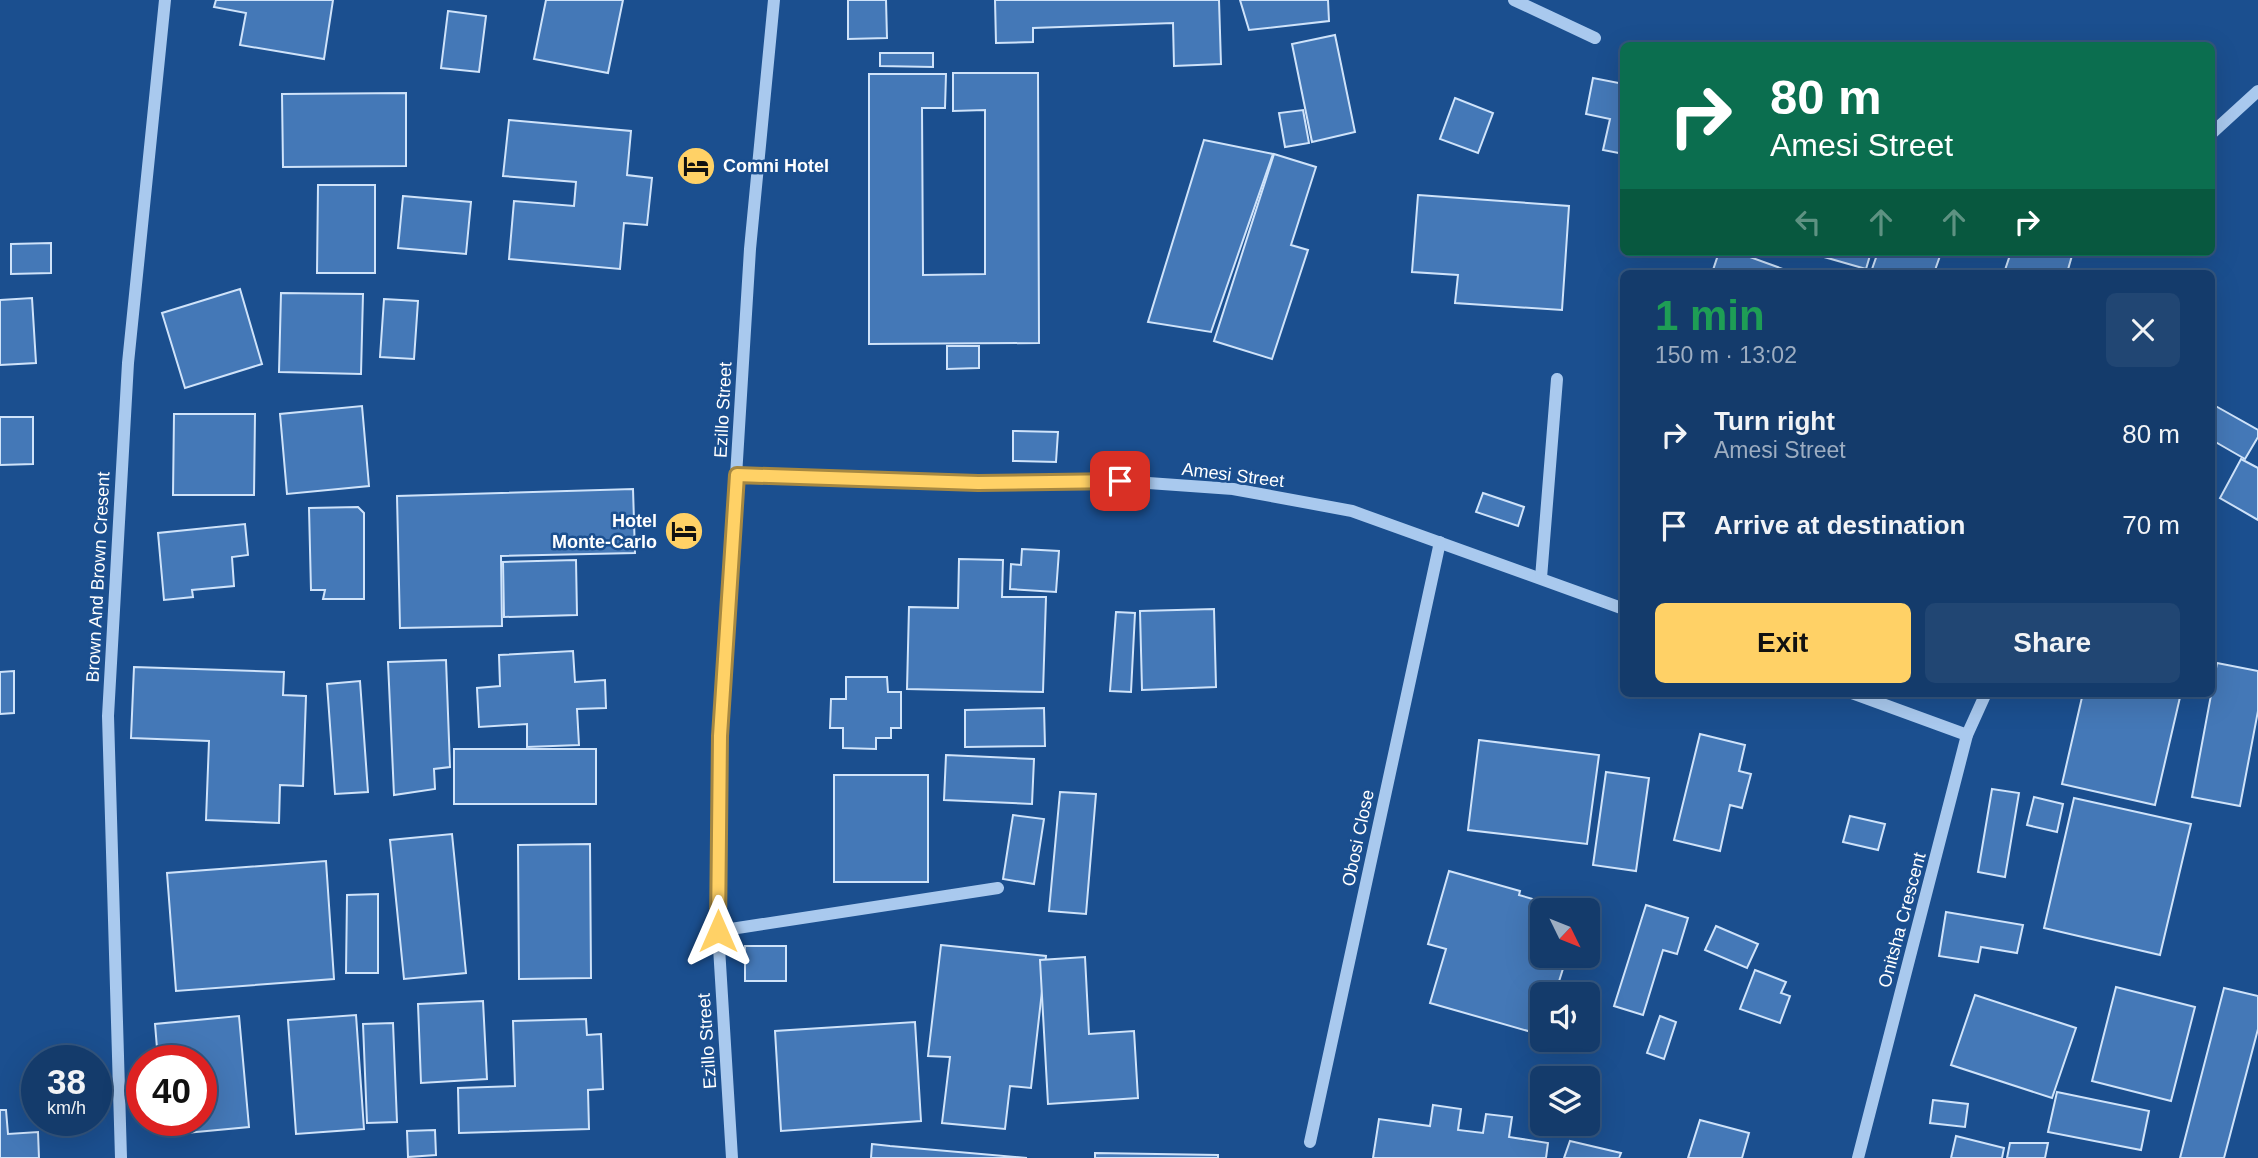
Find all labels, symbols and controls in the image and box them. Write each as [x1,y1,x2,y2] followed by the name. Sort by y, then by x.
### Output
[1655,70,1746,161] icon: right
[1770,70,1882,124] text: 80 m
[1770,127,1953,163] text: Amesi Street
[675,145,717,187] hotel icon: Comni Hotel
[723,156,829,176] place label: Comni Hotel
[1789,203,1827,241] icon: left
[1862,203,1900,241] icon: ahead
[1935,203,1973,241] icon: ahead
[2008,203,2046,241] icon: right
[1655,292,1765,339] text: 1 min
[2106,293,2180,367] button: close
[1655,342,1797,368] text: 150 m · 13:02
[711,362,735,458] street label: Ezillo Street
[1714,406,1835,436] text: Turn right
[1655,416,1693,454] icon: right
[2122,419,2180,449] text: 80 m
[1714,437,1846,463] text: Amesi Street
[1090,451,1150,511] pin
[1181,459,1285,491] street label: Amesi Street
[1101,462,1139,500] icon: arrive
[82,471,114,683] street label: Brown And Brown Cresent
[1655,507,1693,545] icon: arrive
[663,510,705,552] hotel icon: Hotel Monte-Carlo
[1714,510,1965,540] text: Arrive at destination
[2122,510,2180,540] text: 70 m
[552,511,657,552] place label: Hotel Monte-Carlo
[1655,603,1911,683] button: Exit
[1925,603,2180,683] button: Share
[1338,788,1378,888] street label: Obosi Close
[1874,850,1930,990] street label: Onitsha Crescent
[681,894,755,968] position arrow
[1530,898,1600,968] north arrow
[1530,898,1600,1136] map controls
[1530,982,1600,1052] button: sound
[694,992,720,1090] street label: Ezillo Street
[126,1045,217,1136] speed limit sign: 40
[47,1062,86,1101] text: 38
[1530,1066,1600,1136] button: layers
[47,1098,86,1118] text: km/h

